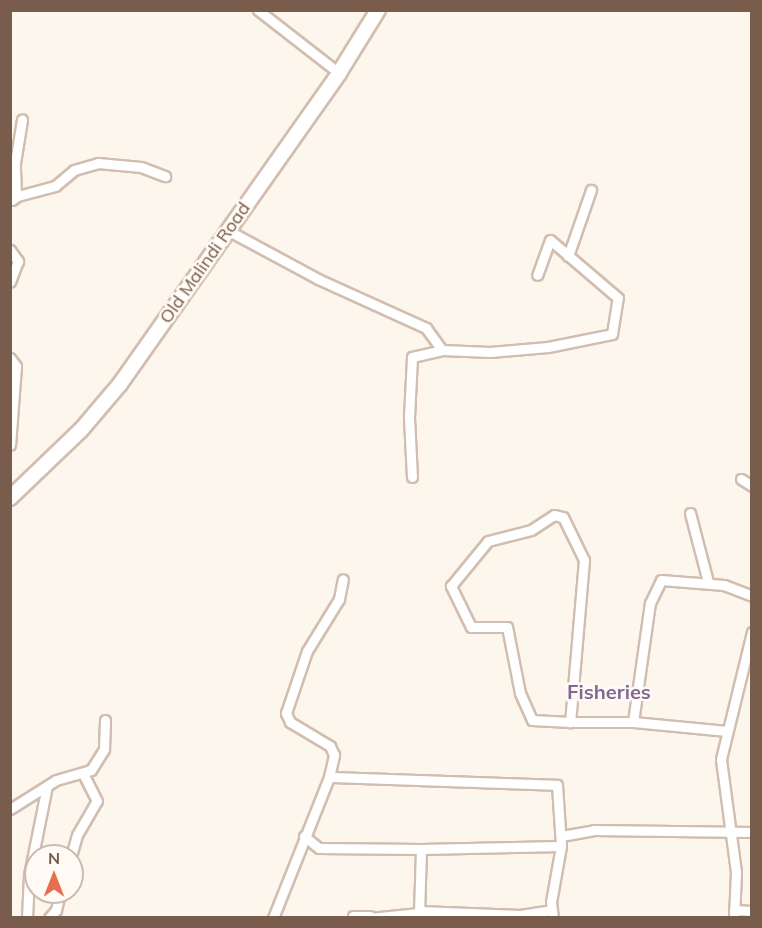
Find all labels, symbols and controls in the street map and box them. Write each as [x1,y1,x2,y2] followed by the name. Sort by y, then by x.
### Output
[155,198,255,328] street label: Old Malindi Road
[567,679,651,703] district label: Fisheries
[24,844,84,904] north arrow
[48,848,60,868] text: N

